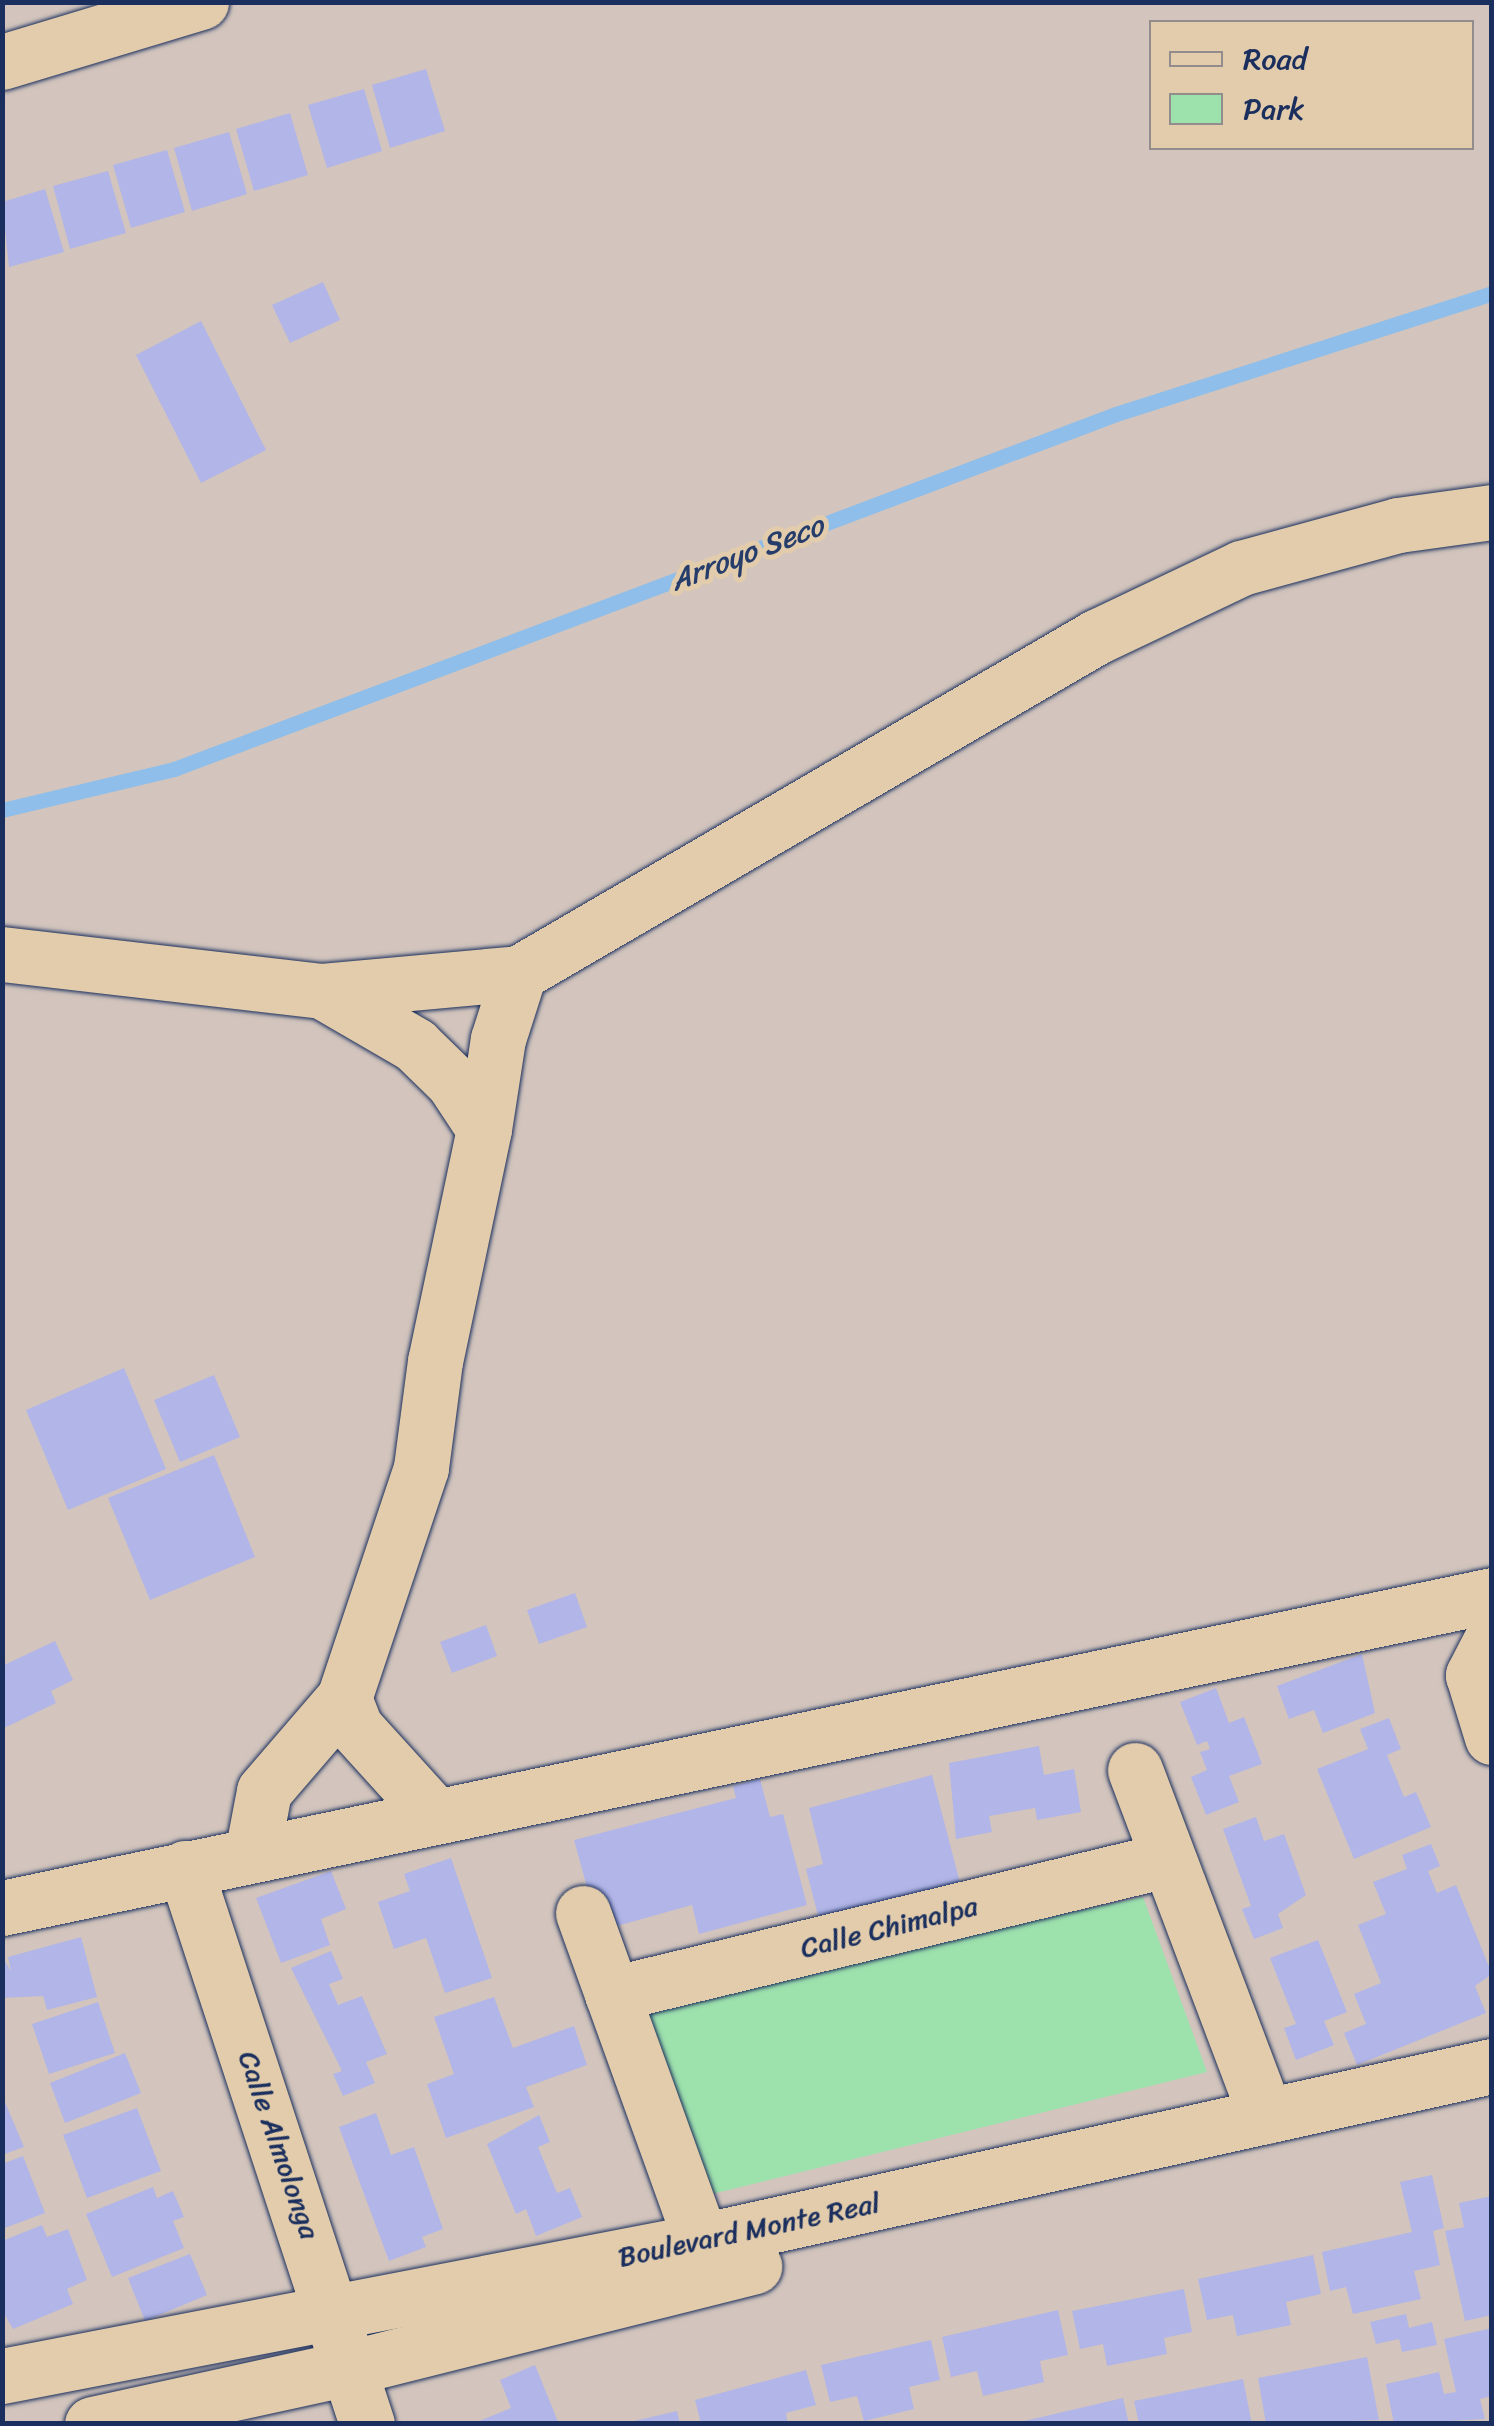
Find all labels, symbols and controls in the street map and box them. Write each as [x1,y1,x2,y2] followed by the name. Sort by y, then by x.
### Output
[1149,20,1474,150] legend
[1243,32,1307,86] text: Road
[1243,82,1305,136] text: Park
[665,507,829,599] water label: Arroyo Seco
[797,1889,981,1965] street label: Calle Chimalpa
[231,2047,327,2243] street label: Calle Almolonga
[614,2186,884,2274] street label: Boulevard Monte Real

